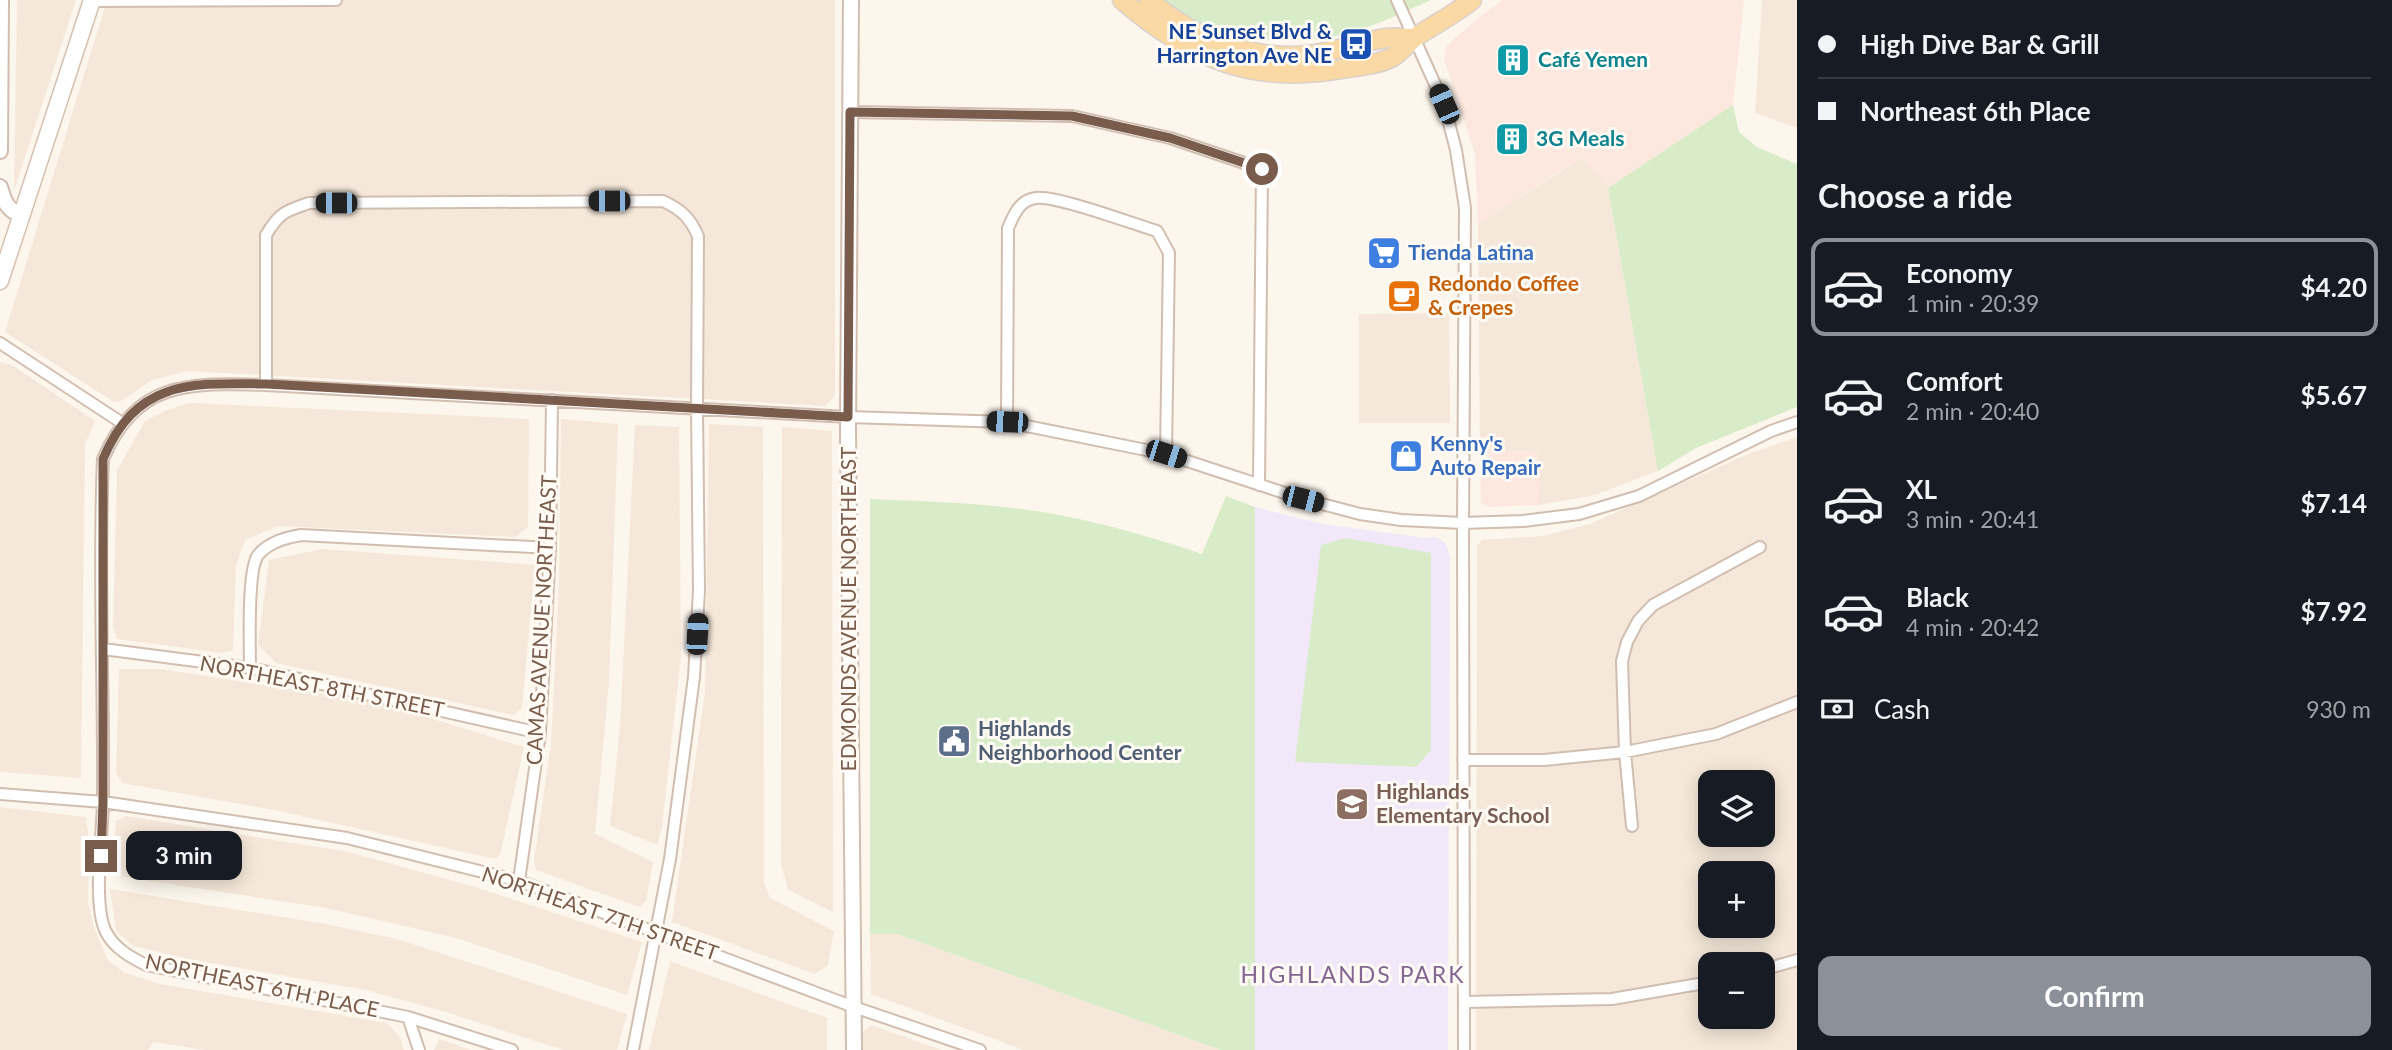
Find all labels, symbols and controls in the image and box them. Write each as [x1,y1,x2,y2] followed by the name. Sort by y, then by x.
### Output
[1156,18,1333,67] place label: NE Sunset Blvd & Harrington Ave NE
[1337,25,1375,63] bus stop icon: NE Sunset Blvd & Harrington Ave NE
[1860,28,2099,60] text: High Dive Bar & Grill
[1494,41,1532,79] building icon: Café Yemen
[1538,46,1648,71] place label: Café Yemen
[1426,81,1463,127] car
[1860,95,2091,127] text: Northeast 6th Place
[1493,120,1531,158] building icon: 3G Meals
[1536,125,1624,150] place label: 3G Meals
[1246,153,1278,185] route start
[1818,176,2012,215] text: Choose a ride
[589,191,631,212] car
[316,193,358,214] car
[1365,234,1403,272] supermarket icon: Tienda Latina
[1408,239,1534,264] place label: Tienda Latina
[1822,256,1885,319] icon: car
[1906,257,2012,289] text: Economy
[1428,270,1579,319] place label: Redondo Coffee & Crepes
[2301,271,2367,303] text: $4.20
[1385,277,1423,315] cafe icon: Redondo Coffee & Crepes
[1906,289,2039,317] text: 1 min · 20:39
[1822,364,1885,427] icon: car
[1906,365,2003,397] text: Comfort
[2301,379,2367,411] text: $5.67
[1906,397,2039,425] text: 2 min · 20:40
[986,411,1029,433] car
[1429,430,1541,479] place label: Kenny's Auto Repair
[1387,437,1425,475] shop icon: Kenny's Auto Repair
[1143,438,1190,470] car
[835,446,860,771] street label: EDMONDS AVENUE NORTHEAST
[1822,472,1885,535] icon: car
[1906,473,1937,505] text: XL
[520,474,561,766] street label: CAMAS AVENUE NORTHEAST
[1281,484,1326,514] car
[2301,487,2367,519] text: $7.14
[1906,505,2039,533] text: 3 min · 20:41
[1822,580,1885,643] icon: car
[1906,581,1969,613] text: Black
[2301,595,2367,627] text: $7.92
[686,612,709,656] car
[1906,613,2039,641] text: 4 min · 20:42
[198,650,447,722] street label: NORTHEAST 8TH STREET
[1818,690,1856,728] icon: cash
[1874,693,1930,725] text: Cash
[2306,695,2371,723] text: 930 m
[978,715,1182,764] place label: Highlands Neighborhood Center
[935,722,973,760] public building icon: Highlands Neighborhood Center
[1698,770,1775,1029] map controls
[1698,770,1775,847] button: layers
[1376,778,1550,827] place label: Highlands Elementary School
[1333,785,1371,823] school or university icon: Highlands Elementary School
[126,832,241,880] callout: 3 min
[85,840,117,872] route end
[155,841,213,869] text: 3 min
[479,860,723,965] street label: NORTHEAST 7TH STREET
[1698,861,1775,938] button: +
[143,948,381,1022] street label: NORTHEAST 6TH PLACE
[1698,952,1775,1029] button: −
[1818,956,2371,1036] button: Confirm
[1240,960,1466,988] district label: HIGHLANDS PARK

